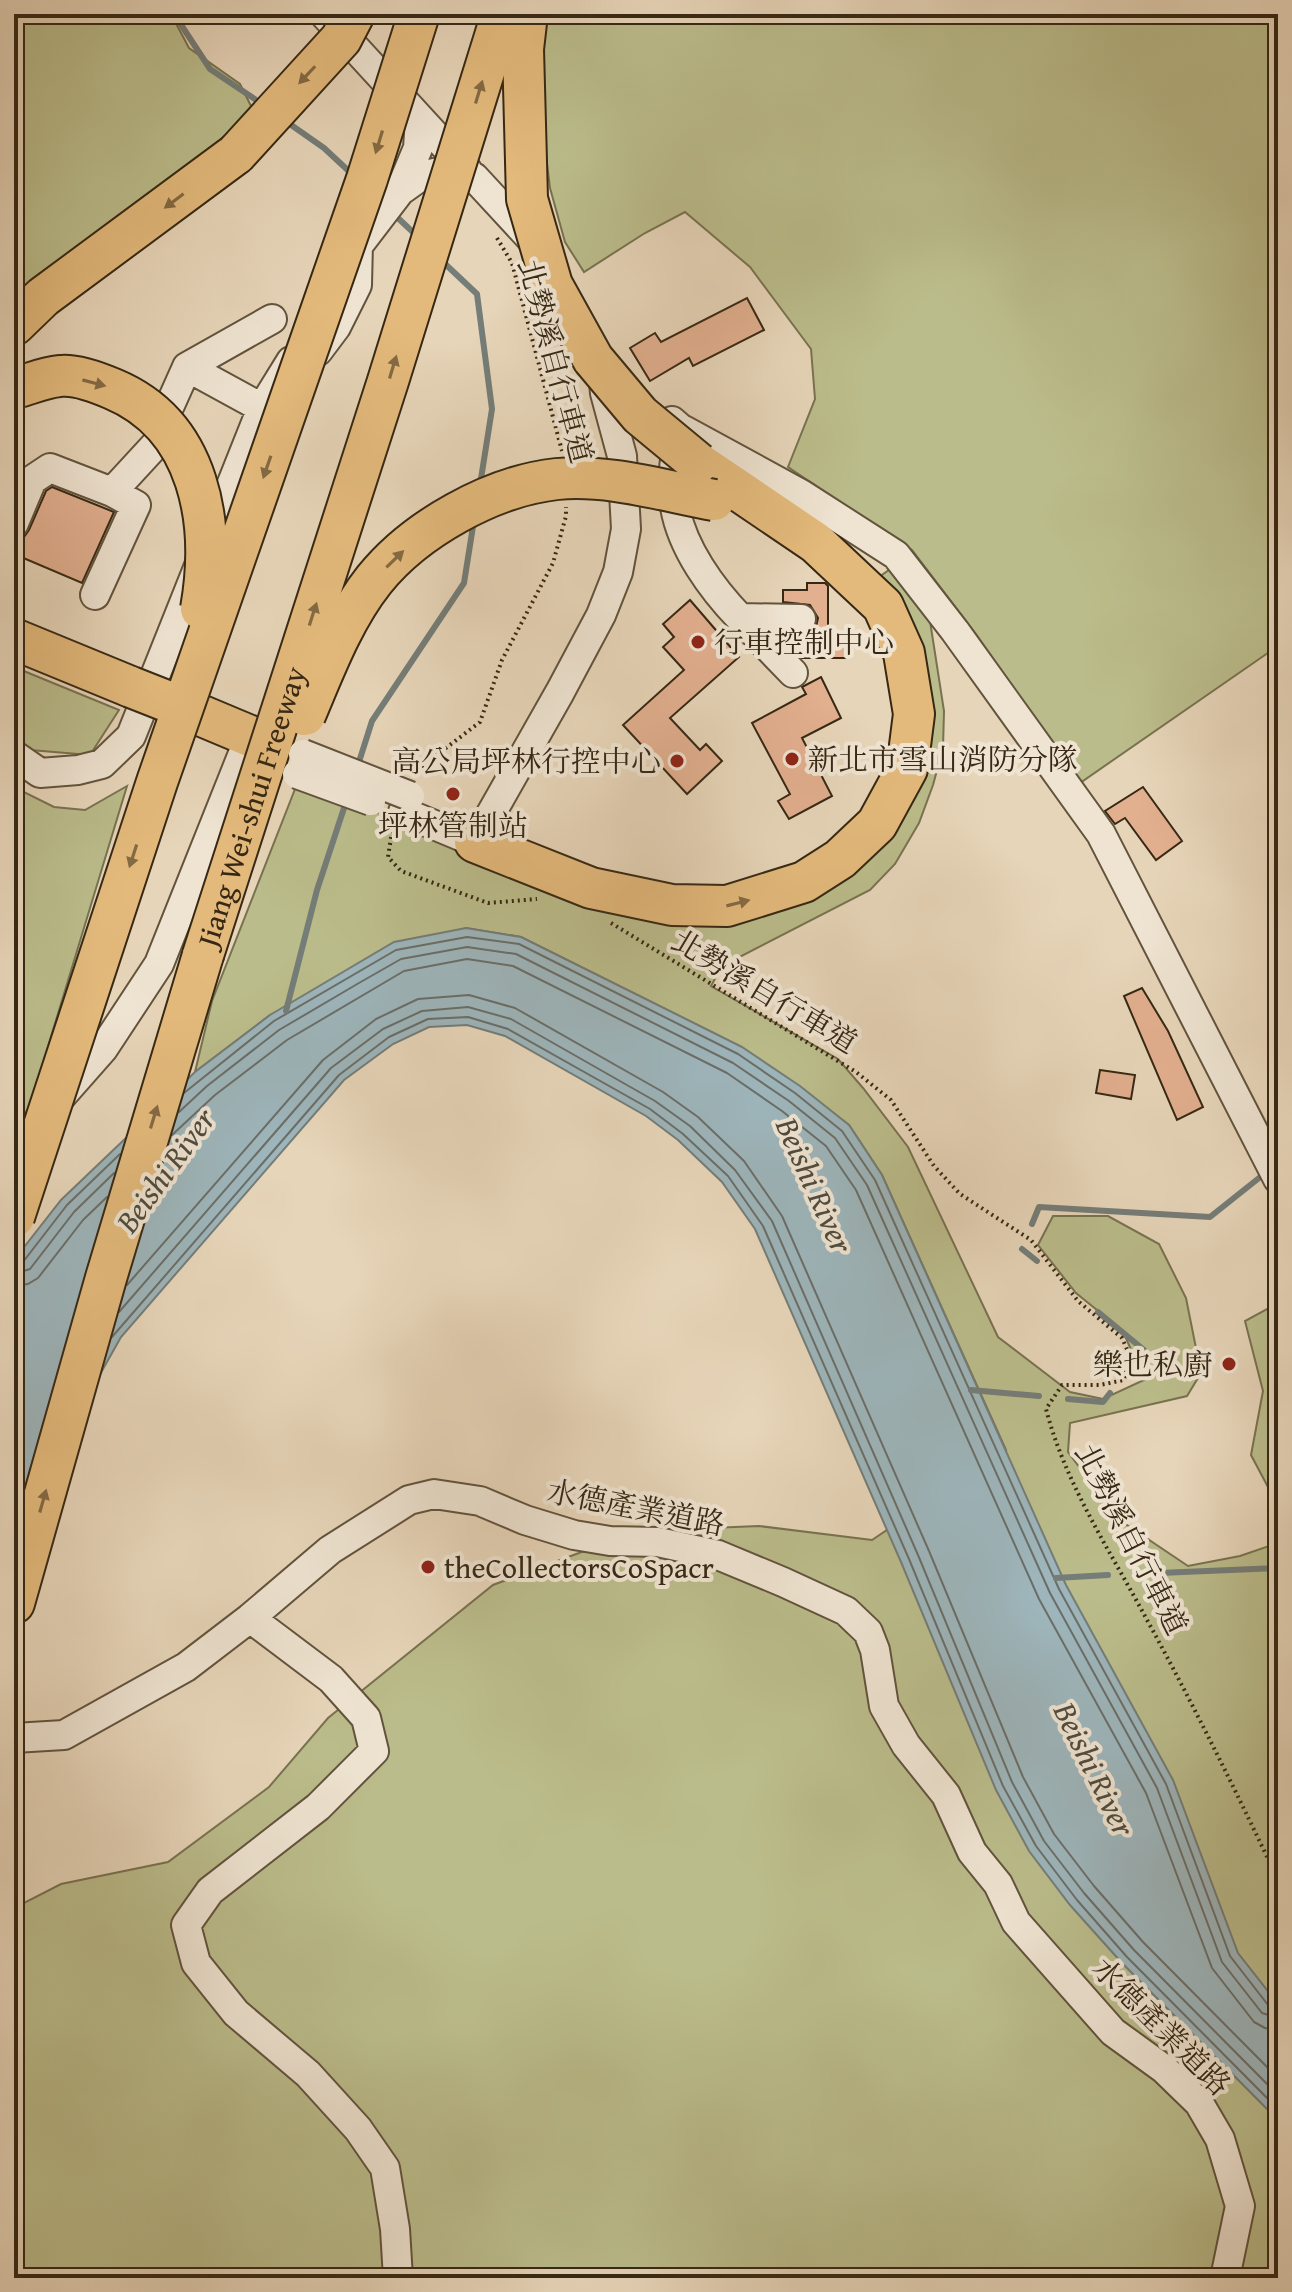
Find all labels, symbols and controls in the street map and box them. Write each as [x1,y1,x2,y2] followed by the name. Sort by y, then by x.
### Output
[299,66,317,85] one-way arrow
[473,79,486,103] one-way arrow
[372,130,385,154] one-way arrow
[163,193,184,208] one-way arrow
[508,254,604,468] street label: 北勢溪自行車道
[387,354,400,378] one-way arrow
[82,377,107,389] one-way arrow
[260,455,273,479] one-way arrow
[385,550,404,569] one-way arrow
[308,602,320,626] one-way arrow
[714,620,894,664] place label: 行車控制中心
[689,633,707,651] marker: 行車控制中心
[184,661,317,956] street label: Jiang Wei-shui Freeway
[808,737,1078,781] place label: 新北市雪山消防分隊
[391,739,661,783] place label: 高公局坪林行控中心
[783,750,801,768] marker: 新北市雪山消防分隊
[668,752,686,770] marker: 高公局坪林行控中心
[444,785,462,803] marker: 坪林管制站
[378,803,528,847] place label: 坪林管制站
[126,844,139,868] one-way arrow
[726,896,751,908] one-way arrow
[664,918,866,1064] street label: 北勢溪自行車道
[103,1097,227,1243] water label: Beishi River
[148,1104,161,1128] one-way arrow
[764,1109,866,1261] water label: Beishi River
[1093,1342,1213,1386] place label: 樂也私廚
[1220,1355,1238,1373] marker: 樂也私廚
[1065,1435,1199,1643] street label: 北勢溪自行車道
[543,1468,729,1546] street label: 水德產業道路
[37,1488,50,1512] one-way arrow
[444,1545,714,1589] place label: theCollectorsCoSpacr
[419,1558,437,1576] marker: theCollectorsCoSpacr
[1042,1693,1148,1845] water label: Beishi River
[1083,1947,1241,2105] street label: 水德產業道路

